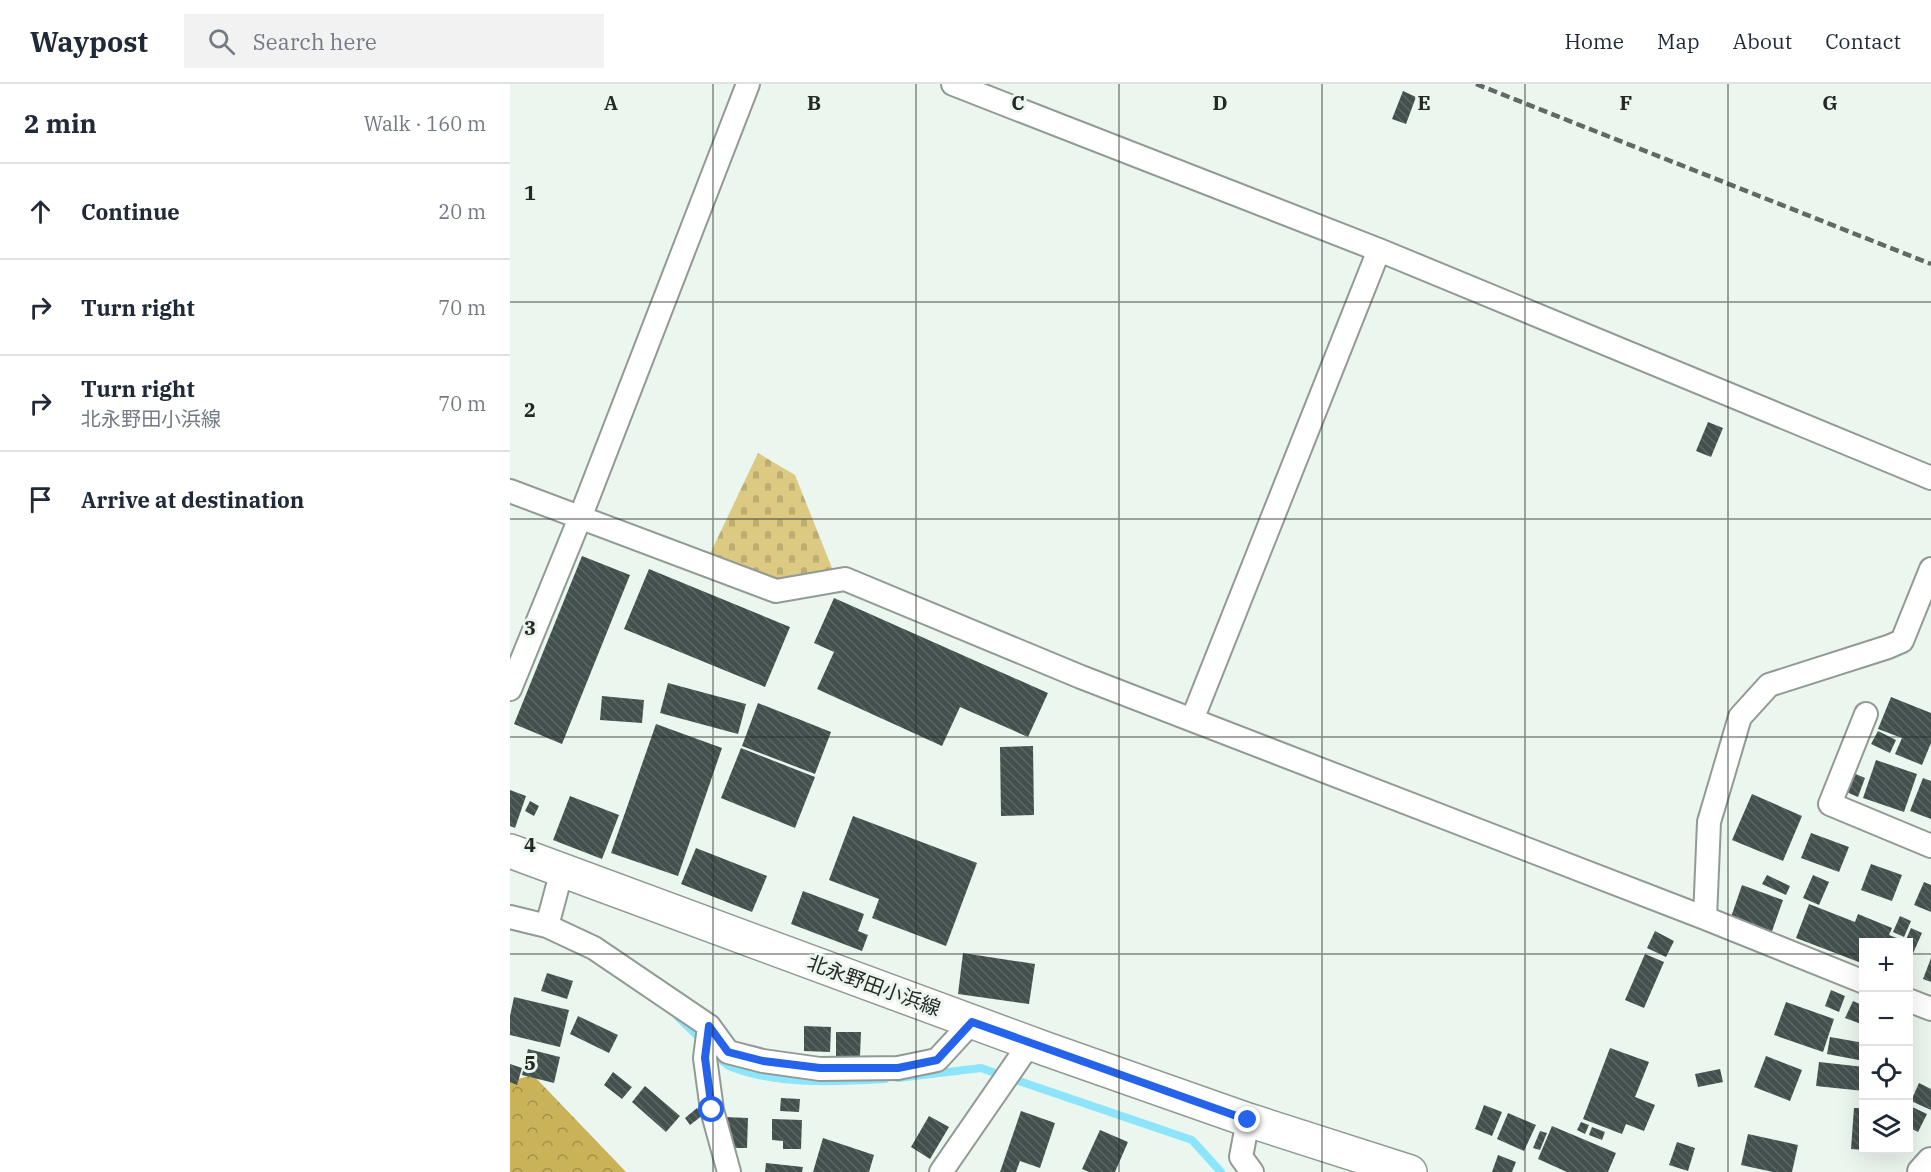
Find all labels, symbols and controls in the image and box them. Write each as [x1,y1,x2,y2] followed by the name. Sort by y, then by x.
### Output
[184,14,604,68] search box
[30,23,148,60] text: Waypost
[205,25,238,58] icon: search
[253,27,377,56] text: Search here
[1564,27,1624,55] text: Home
[1657,27,1700,55] text: Map
[1733,27,1792,55] text: About
[1825,27,1901,55] text: Contact
[604,89,618,116] text: A
[807,89,821,116] text: B
[1011,89,1025,116] text: C
[1212,89,1228,116] text: D
[1417,89,1431,116] text: E
[1620,89,1632,116] text: F
[1822,89,1838,116] text: G
[24,106,97,140] text: 2 min
[364,110,486,137] text: Walk · 160 m
[524,179,536,206] text: 1
[24,195,57,228] icon: ahead
[81,197,180,226] text: Continue
[438,198,486,225] text: 20 m
[24,291,57,324] icon: right
[81,293,195,322] text: Turn right
[438,294,486,321] text: 70 m
[81,374,195,403] text: Turn right
[24,387,57,420] icon: right
[438,390,486,417] text: 70 m
[524,396,536,423] text: 2
[81,405,221,432] text: 北永野田小浜線
[24,483,57,516] icon: arrive
[81,485,304,514] text: Arrive at destination
[524,614,536,641] text: 3
[524,831,536,858] text: 4
[1859,938,1913,1154] map controls
[1859,938,1913,992] button: +
[804,948,944,1022] street label: 北永野田小浜線
[1859,992,1913,1046] button: −
[1859,1046,1913,1100] button: locate
[524,1049,536,1076] text: 5
[698,1096,724,1122] route start
[1859,1100,1913,1154] button: layers
[1234,1106,1260,1132] route end

